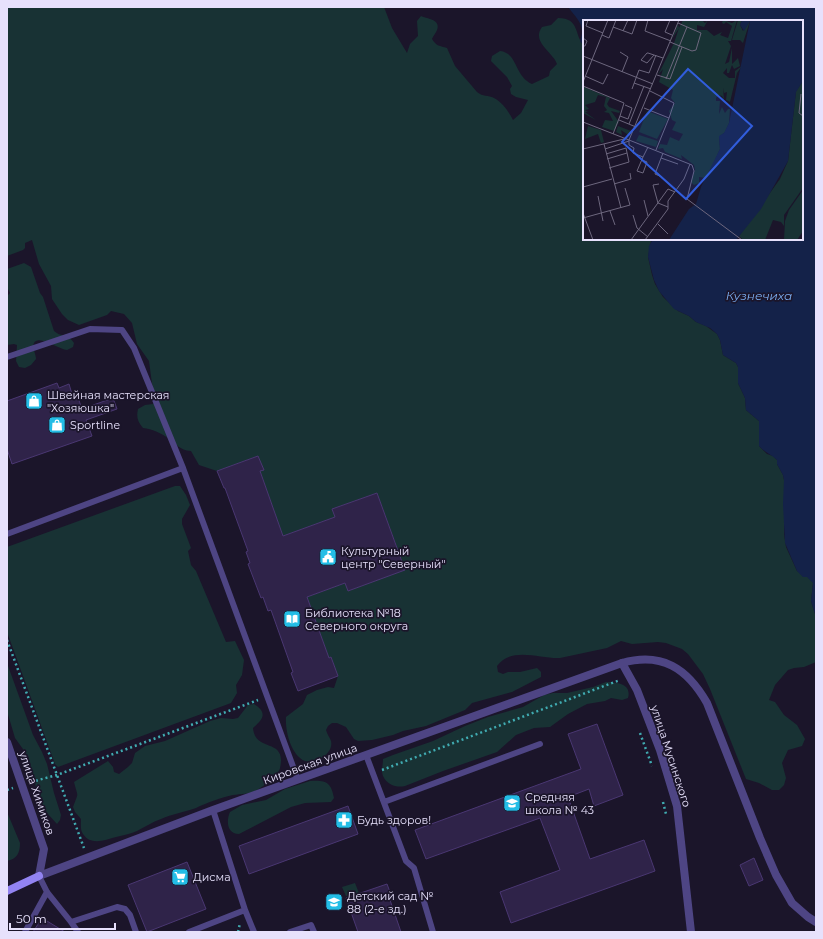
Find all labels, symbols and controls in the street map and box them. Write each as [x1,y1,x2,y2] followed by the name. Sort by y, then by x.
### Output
[583,20,803,240] inset map
[726,288,792,303] water label: Кузнечиха
[47,388,170,415] place label: Швейная мастерская "Хозяюшка"
[24,391,44,411] shop icon: Швейная мастерская "Хозяюшка"
[47,415,67,435] shop icon: Sportline
[70,418,121,432] place label: Sportline
[341,544,445,571] place label: Культурный центр "Северный"
[318,547,338,567] public building icon: Культурный центр "Северный"
[305,606,408,633] place label: Библиотека №18 Северного округа
[282,609,302,629] library icon: Библиотека №18 Северного округа
[648,702,694,809] street label: улица Мусинского
[261,740,359,788] street label: Кировская улица
[16,748,58,837] street label: улица Химиков
[525,790,594,817] place label: Средняя школа № 43
[502,793,522,813] school or university icon: Средняя школа № 43
[334,810,354,830] pharmacy icon: Будь здоров!
[357,813,431,827] place label: Будь здоров!
[170,867,190,887] supermarket icon: Дисма
[193,870,231,884] place label: Дисма
[347,889,434,916] place label: Детский сад № 88 (2-е зд.)
[324,892,344,912] school or university icon: Детский сад № 88 (2-е зд.)
[10,905,115,931] scale bar
[16,911,47,926] text: 50 m

